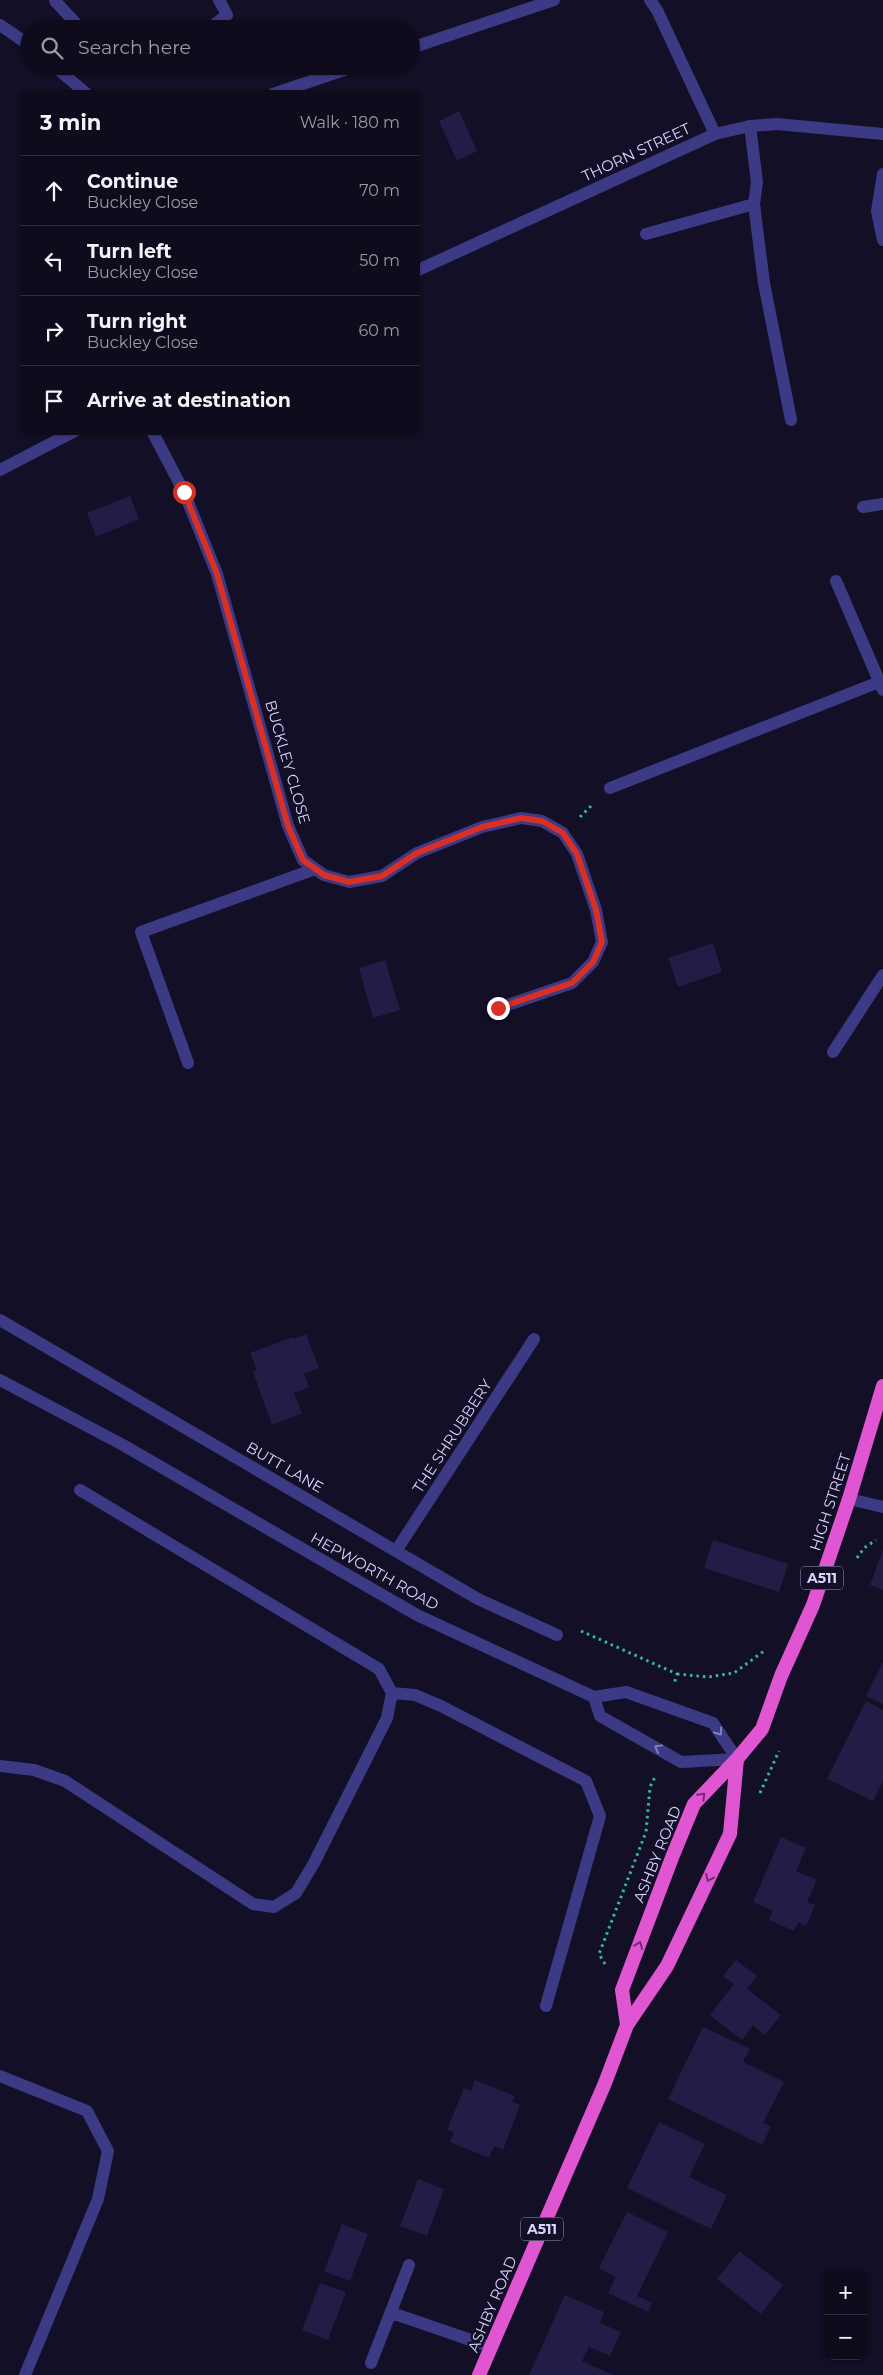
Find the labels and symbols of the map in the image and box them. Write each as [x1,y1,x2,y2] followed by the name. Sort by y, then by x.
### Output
[579,118,694,185] street label: THORN STREET
[173,481,196,504] route start
[261,698,315,826] street label: BUCKLEY CLOSE
[487,997,510,1020] route end
[408,1375,496,1496] street label: THE SHRUBBERY
[243,1437,327,1497] street label: BUTT LANE
[805,1450,855,1553] street label: HIGH STREET
[308,1528,442,1614] street label: HEPWORTH ROAD
[801,1566,843,1590] road number: A511
[713,1727,722,1736] one-way arrow
[654,1744,663,1754] one-way arrow
[696,1792,705,1801] one-way arrow
[629,1803,685,1905] street label: ASHBY ROAD
[704,1873,715,1882] one-way arrow
[633,1941,643,1950] one-way arrow
[521,2218,563,2240] road number: A511
[463,2253,521,2355] street label: ASHBY ROAD

